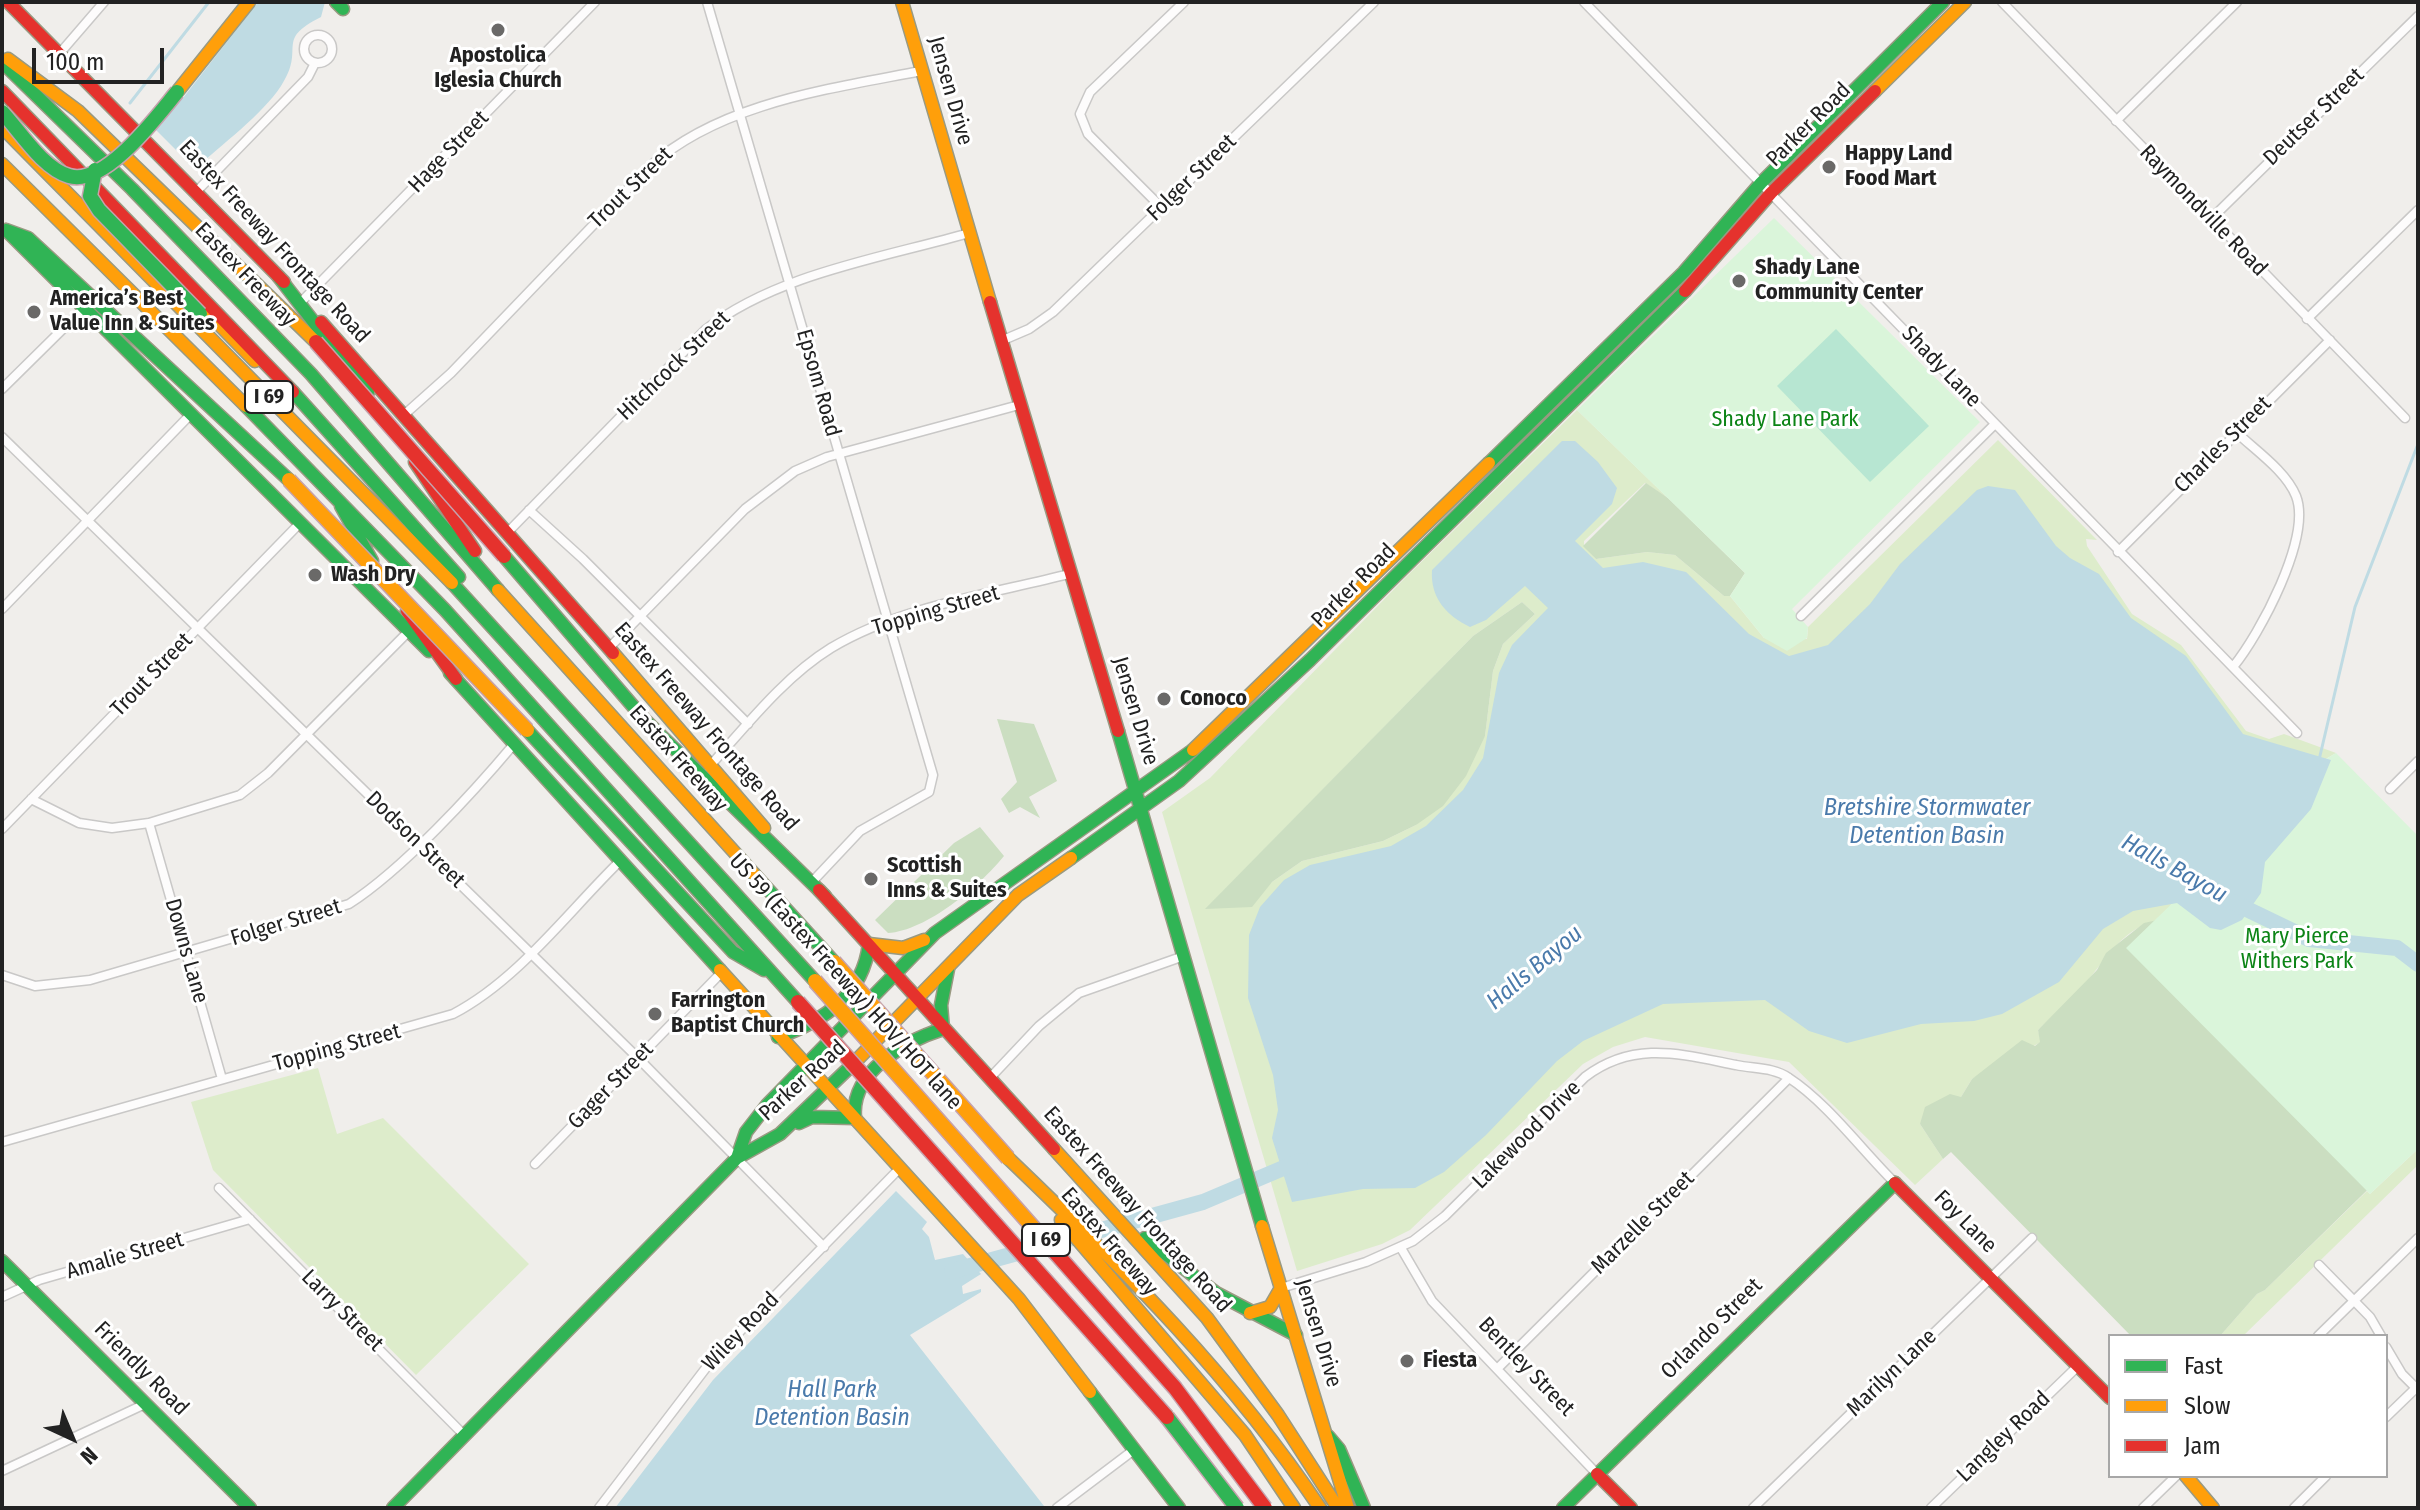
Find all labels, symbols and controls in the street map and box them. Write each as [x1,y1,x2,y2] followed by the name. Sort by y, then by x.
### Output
[489,21,507,39] marker: Apostolica Iglesia Church
[36,32,168,82] scale bar
[922,33,978,149] street label: Jensen Drive
[434,43,562,94] place label: Apostolica Iglesia Church
[46,48,104,76] text: 100 m
[2258,63,2370,171] street label: Deutser Street
[1761,77,1857,173] street label: Parker Road
[403,105,495,199] street label: Hage Street
[1142,129,1242,227] street label: Folger Street
[173,135,375,349] street label: Eastex Freeway Frontage Road
[2134,140,2272,282] street label: Raymondville Road
[1845,141,1953,192] place label: Happy Land Food Mart
[584,142,678,234] street label: Trout Street
[1820,158,1838,176] marker: Happy Land Food Mart
[189,217,301,333] street label: Eastex Freeway
[1755,255,1923,306] place label: Shady Lane Community Center
[1730,272,1748,290] marker: Shady Lane Community Center
[50,286,215,338] place label: America’s Best Value Inn & Suites
[25,303,43,321] marker: America’s Best Value Inn & Suites
[612,306,736,426] street label: Hitchcock Street
[1896,321,1986,413] street label: Shady Lane
[790,326,846,440] street label: Epsom Road
[245,381,293,413] road number: I 69
[2169,391,2277,499] street label: Charles Street
[1711,407,1859,433] park label: Shady Lane Park
[1306,538,1402,634] street label: Parker Road
[331,562,416,588] place label: Wash Dry
[306,566,324,584] marker: Wash Dry
[870,580,1002,642] street label: Topping Street
[608,617,804,837] street label: Eastex Freeway Frontage Road
[106,628,198,722] street label: Trout Street
[1106,654,1164,768] street label: Jensen Drive
[1180,686,1247,712] place label: Conoco
[1155,690,1173,708] marker: Conoco
[623,700,733,818] street label: Eastex Freeway
[360,786,470,894] street label: Dodson Street
[1824,794,2030,850] water label: Bretshire Stormwater Detention Basin
[2116,828,2232,910] water label: Halls Bayou
[723,848,967,1116] street label: US 59 (Eastex Freeway) HOV/HOT lane
[887,853,1007,904] place label: Scottish Inns & Suites
[862,870,880,888] marker: Scottish Inns & Suites
[228,894,344,952] street label: Folger Street
[158,896,214,1006] street label: Downs Lane
[1481,920,1589,1016] water label: Halls Bayou
[2241,924,2353,976] park label: Mary Pierce Withers Park
[671,988,804,1040] place label: Farrington Baptist Church
[646,1005,664,1023] marker: Farrington Baptist Church
[270,1018,404,1078] street label: Topping Street
[754,1035,852,1127] street label: Parker Road
[563,1037,659,1135] street label: Gager Street
[1467,1075,1587,1195] street label: Lakewood Drive
[1038,1102,1236,1318] street label: Eastex Freeway Frontage Road
[1586,1166,1700,1280] street label: Marzelle Street
[1055,1183,1163,1301] street label: Eastex Freeway
[1928,1185,2002,1259] street label: Foy Lane
[1022,1224,1070,1256] road number: I 69
[63,1227,187,1285] street label: Amalie Street
[296,1265,388,1357] street label: Larry Street
[1656,1273,1768,1385] street label: Orlando Street
[1289,1276,1347,1390] street label: Jensen Drive
[697,1287,785,1377] street label: Wiley Road
[1472,1312,1580,1422] street label: Bentley Street
[88,1316,194,1422] street label: Friendly Road
[1842,1324,1942,1422] street label: Marilyn Lane
[2108,1334,2388,1478] legend
[1423,1348,1477,1374] place label: Fiesta
[1398,1352,1416,1370] marker: Fiesta
[2184,1352,2223,1380] text: Fast
[754,1376,910,1432] water label: Hall Park Detention Basin
[1952,1386,2056,1488] street label: Langley Road
[2184,1392,2230,1420] text: Slow
[32,1398,112,1478] north arrow
[2184,1432,2221,1460] text: Jam
[75,1441,103,1470] text: N

